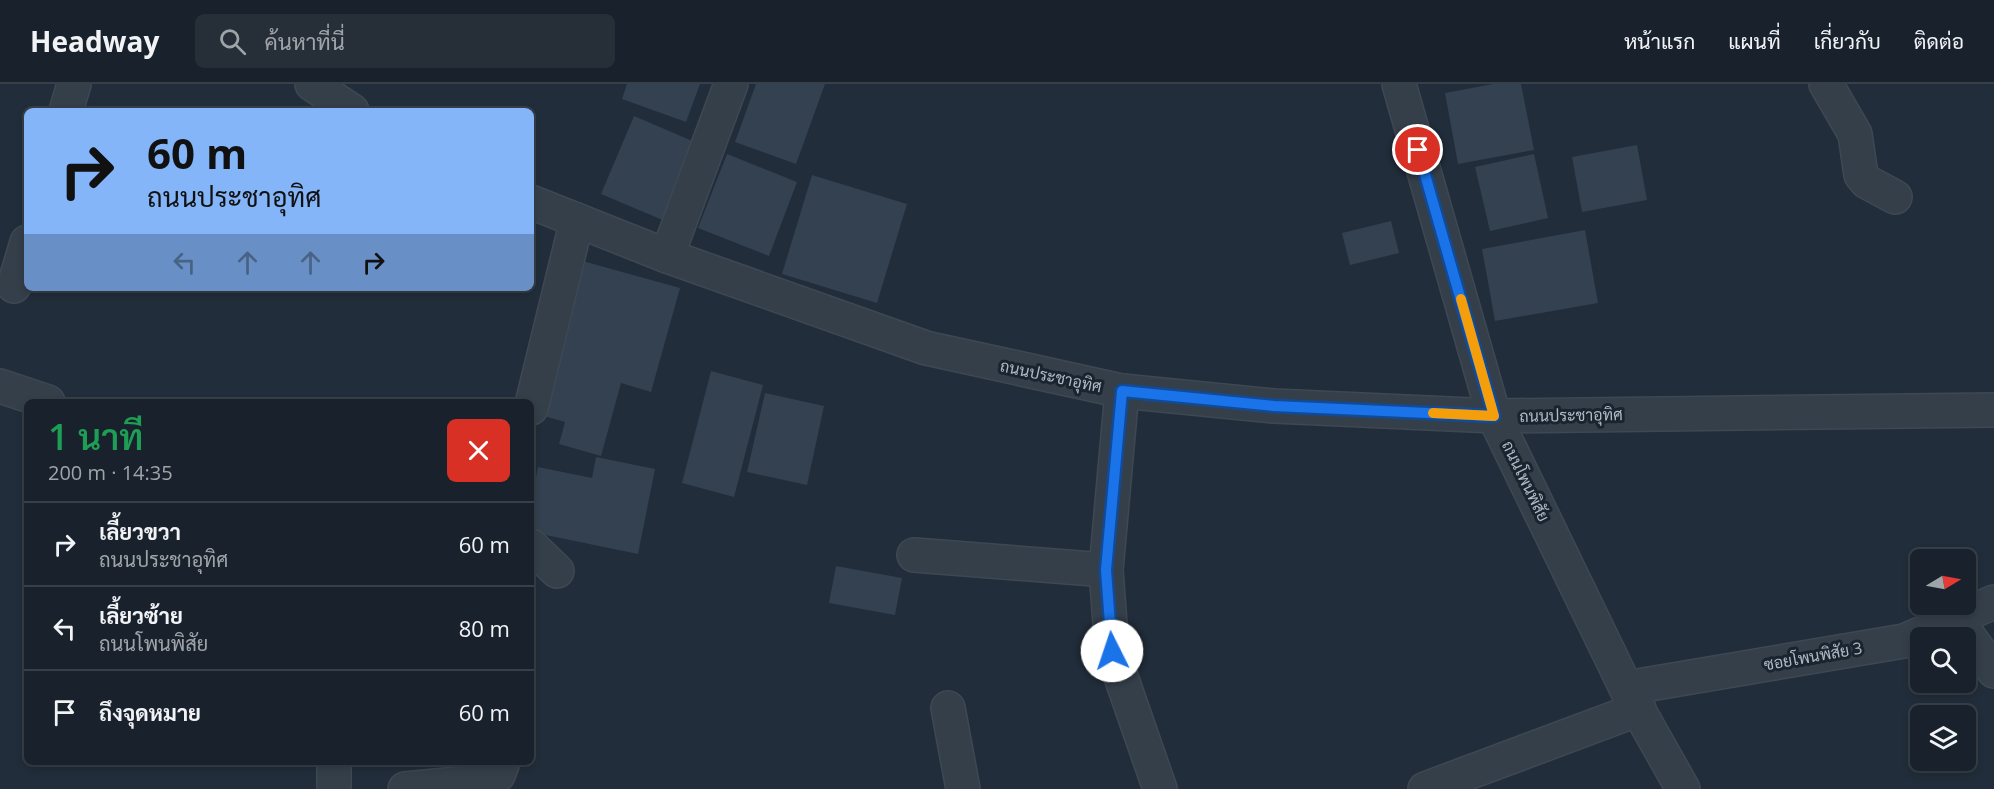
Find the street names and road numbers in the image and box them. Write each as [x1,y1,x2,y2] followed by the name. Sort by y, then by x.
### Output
[998,354,1104,398] street label: ถนนประชาอุทิศ
[1519,403,1623,428] street label: ถนนประชาอุทิศ
[1497,437,1555,525] street label: ถนนโพนพิสัย
[1762,637,1864,675] street label: ซอยโพนพิสัย 3

